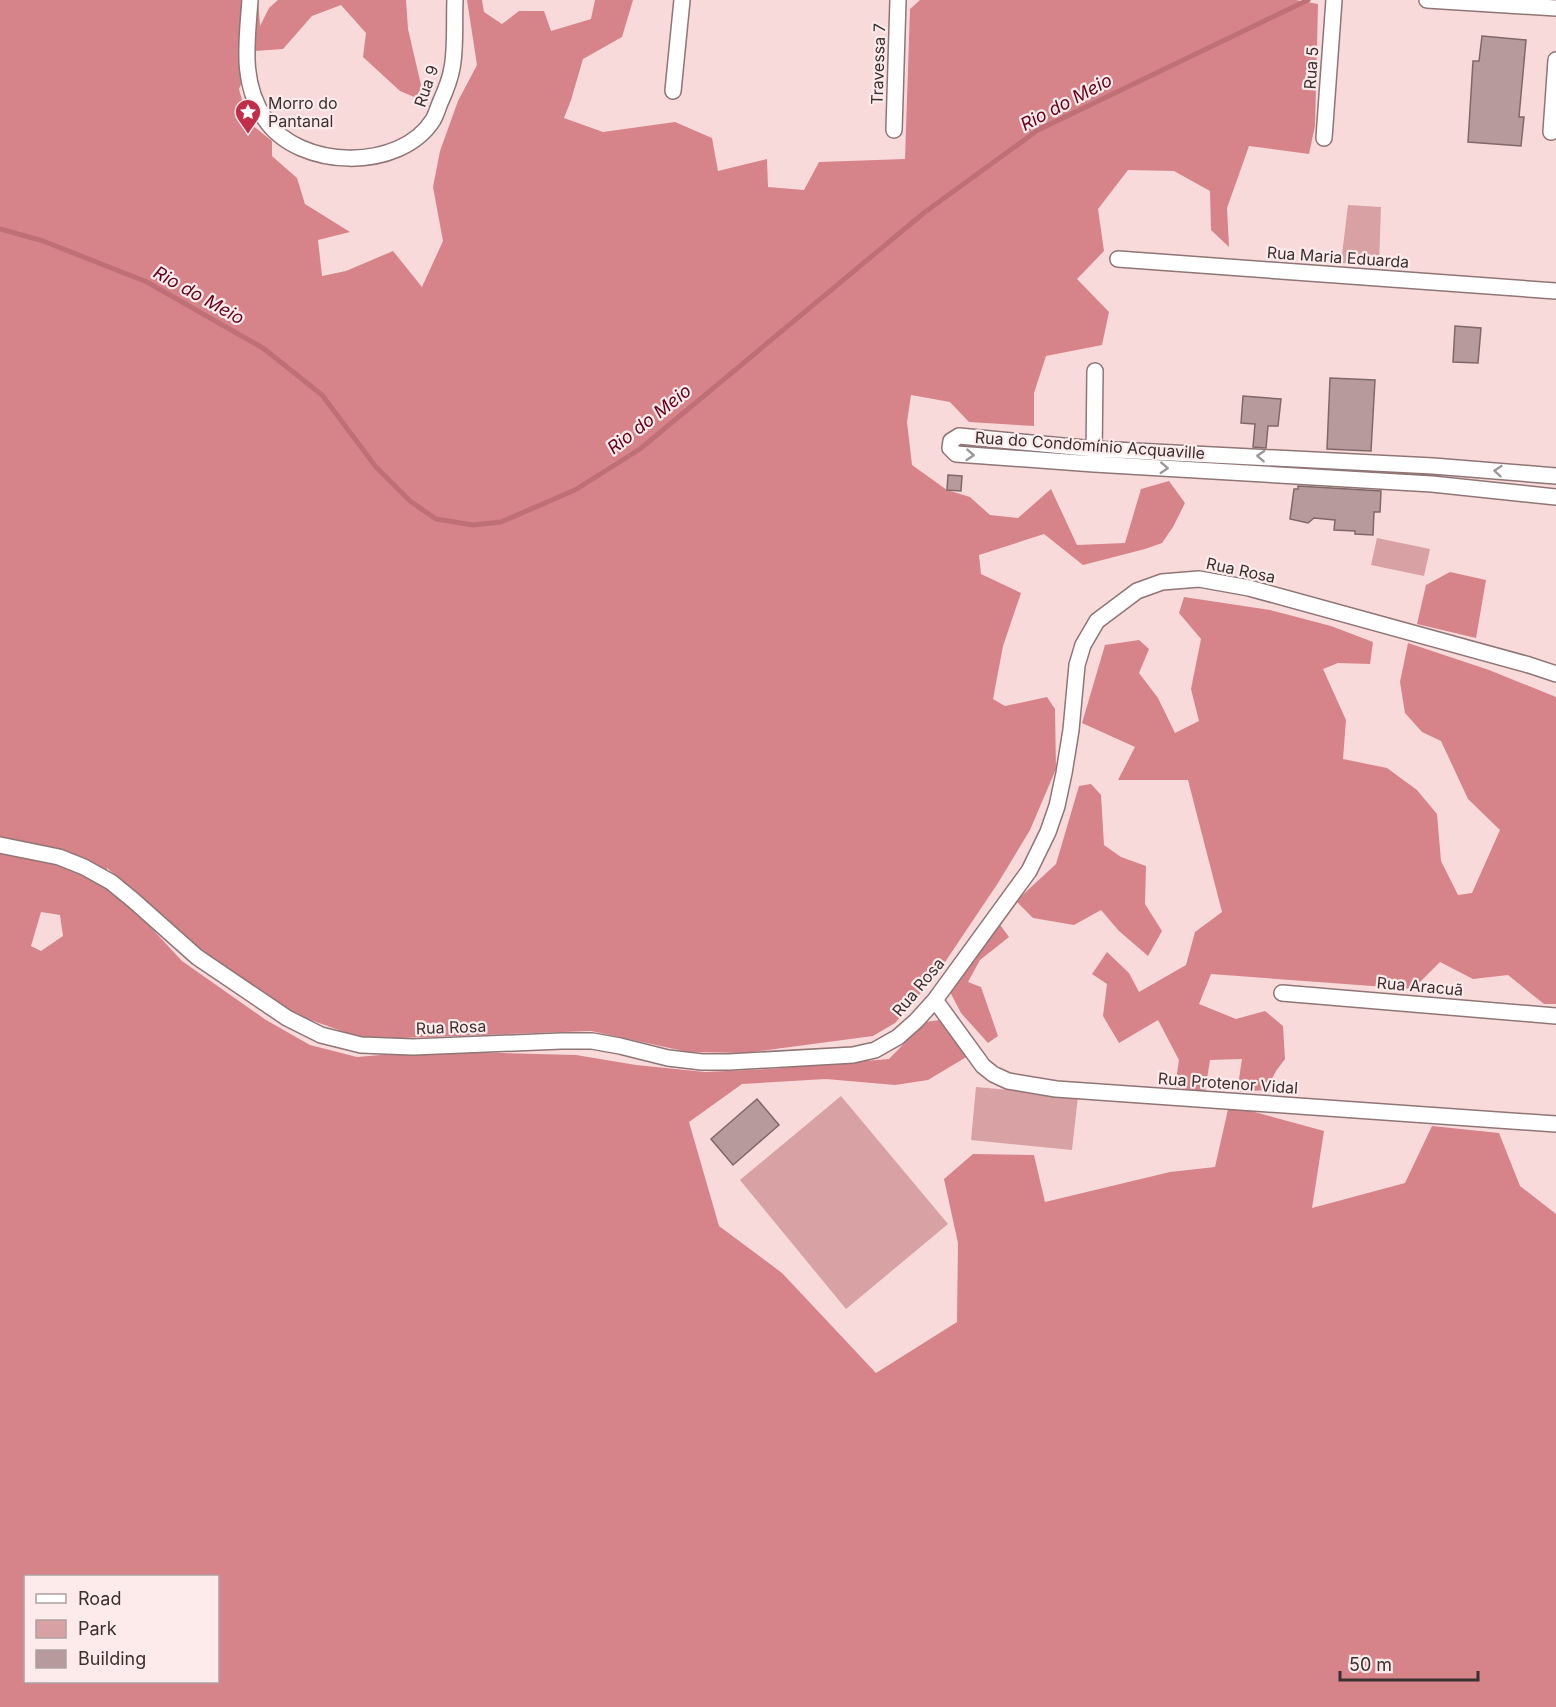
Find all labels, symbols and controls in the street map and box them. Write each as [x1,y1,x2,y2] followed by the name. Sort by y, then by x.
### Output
[867,23,889,105] street label: Travessa 7
[1300,46,1322,90] street label: Rua 5
[410,62,442,110] street label: Rua 9
[1017,69,1115,135] water label: Rio do Meio
[268,93,338,131] place label: Morro do Pantanal
[233,97,263,135] place icon: Morro do Pantanal
[1266,242,1410,272] street label: Rua Maria Eduarda
[150,261,248,329] water label: Rio do Meio
[603,380,695,458] water label: Rio do Meio
[974,427,1206,463] street label: Rua do Condomínio Acquaville
[965,448,974,461] one-way arrow
[1257,450,1266,463] one-way arrow
[1160,462,1169,475] one-way arrow
[1493,465,1502,478] one-way arrow
[1205,553,1277,587] street label: Rua Rosa
[888,954,948,1020] street label: Rua Rosa
[1376,972,1464,1000] street label: Rua Aracuã
[416,1016,486,1038] street label: Rua Rosa
[1157,1068,1299,1098] street label: Rua Protenor Vidal
[24,1575,219,1683] legend
[78,1588,121,1609] text: Road
[78,1618,117,1639] text: Park
[1340,1644,1478,1682] scale bar
[78,1648,146,1669] text: Building
[1349,1654,1392,1675] text: 50 m

